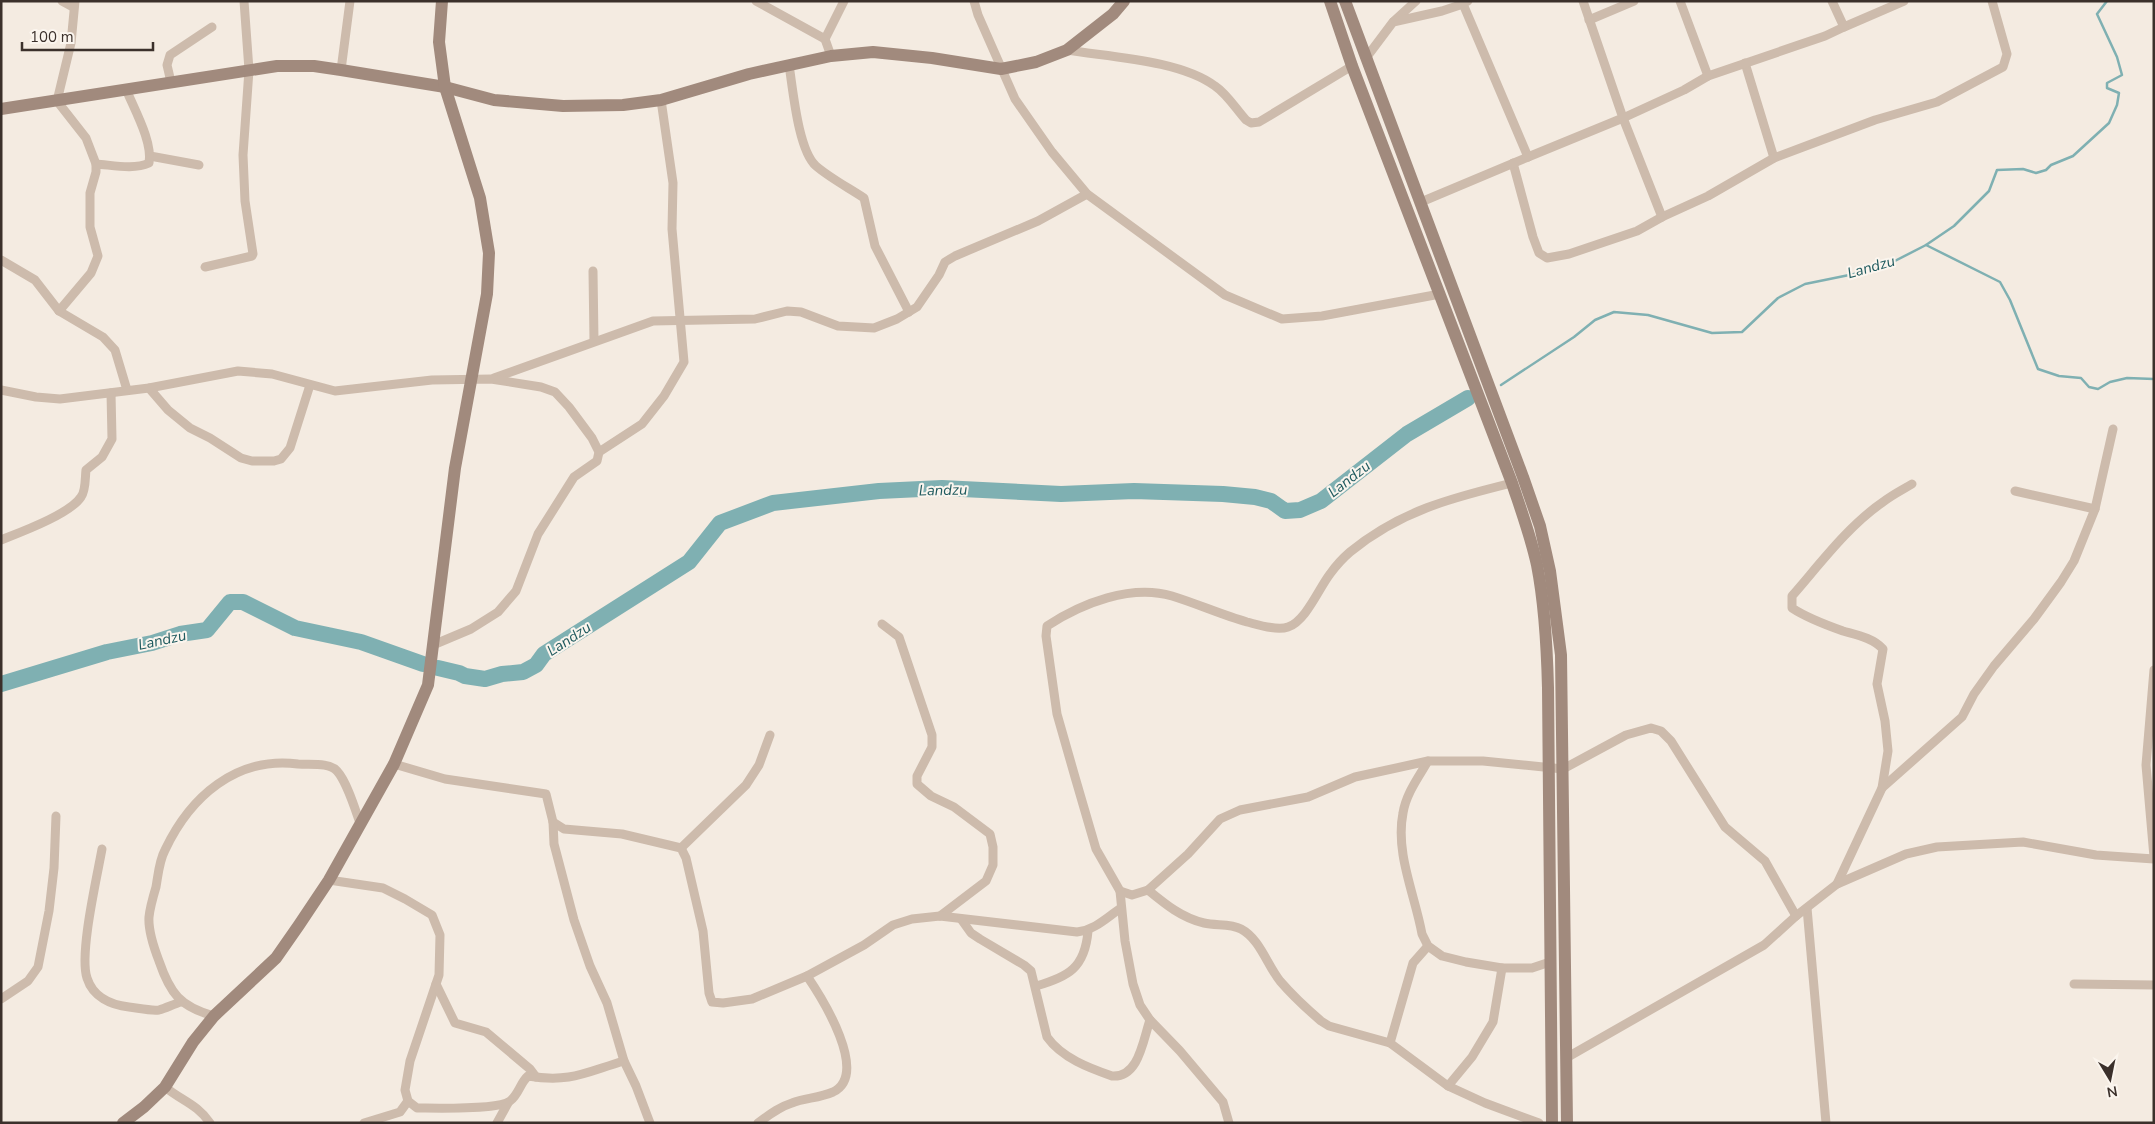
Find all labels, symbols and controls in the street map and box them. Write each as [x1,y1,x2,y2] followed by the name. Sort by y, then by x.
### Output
[22,20,154,52] scale bar
[30,27,74,47] text: 100 m
[1845,251,1897,283] water label: Landzu
[1324,456,1374,502] water label: Landzu
[918,480,968,500] water label: Landzu
[543,617,595,661] water label: Landzu
[136,625,188,655] water label: Landzu
[2085,1054,2135,1104] north arrow
[2105,1081,2119,1102] text: N

